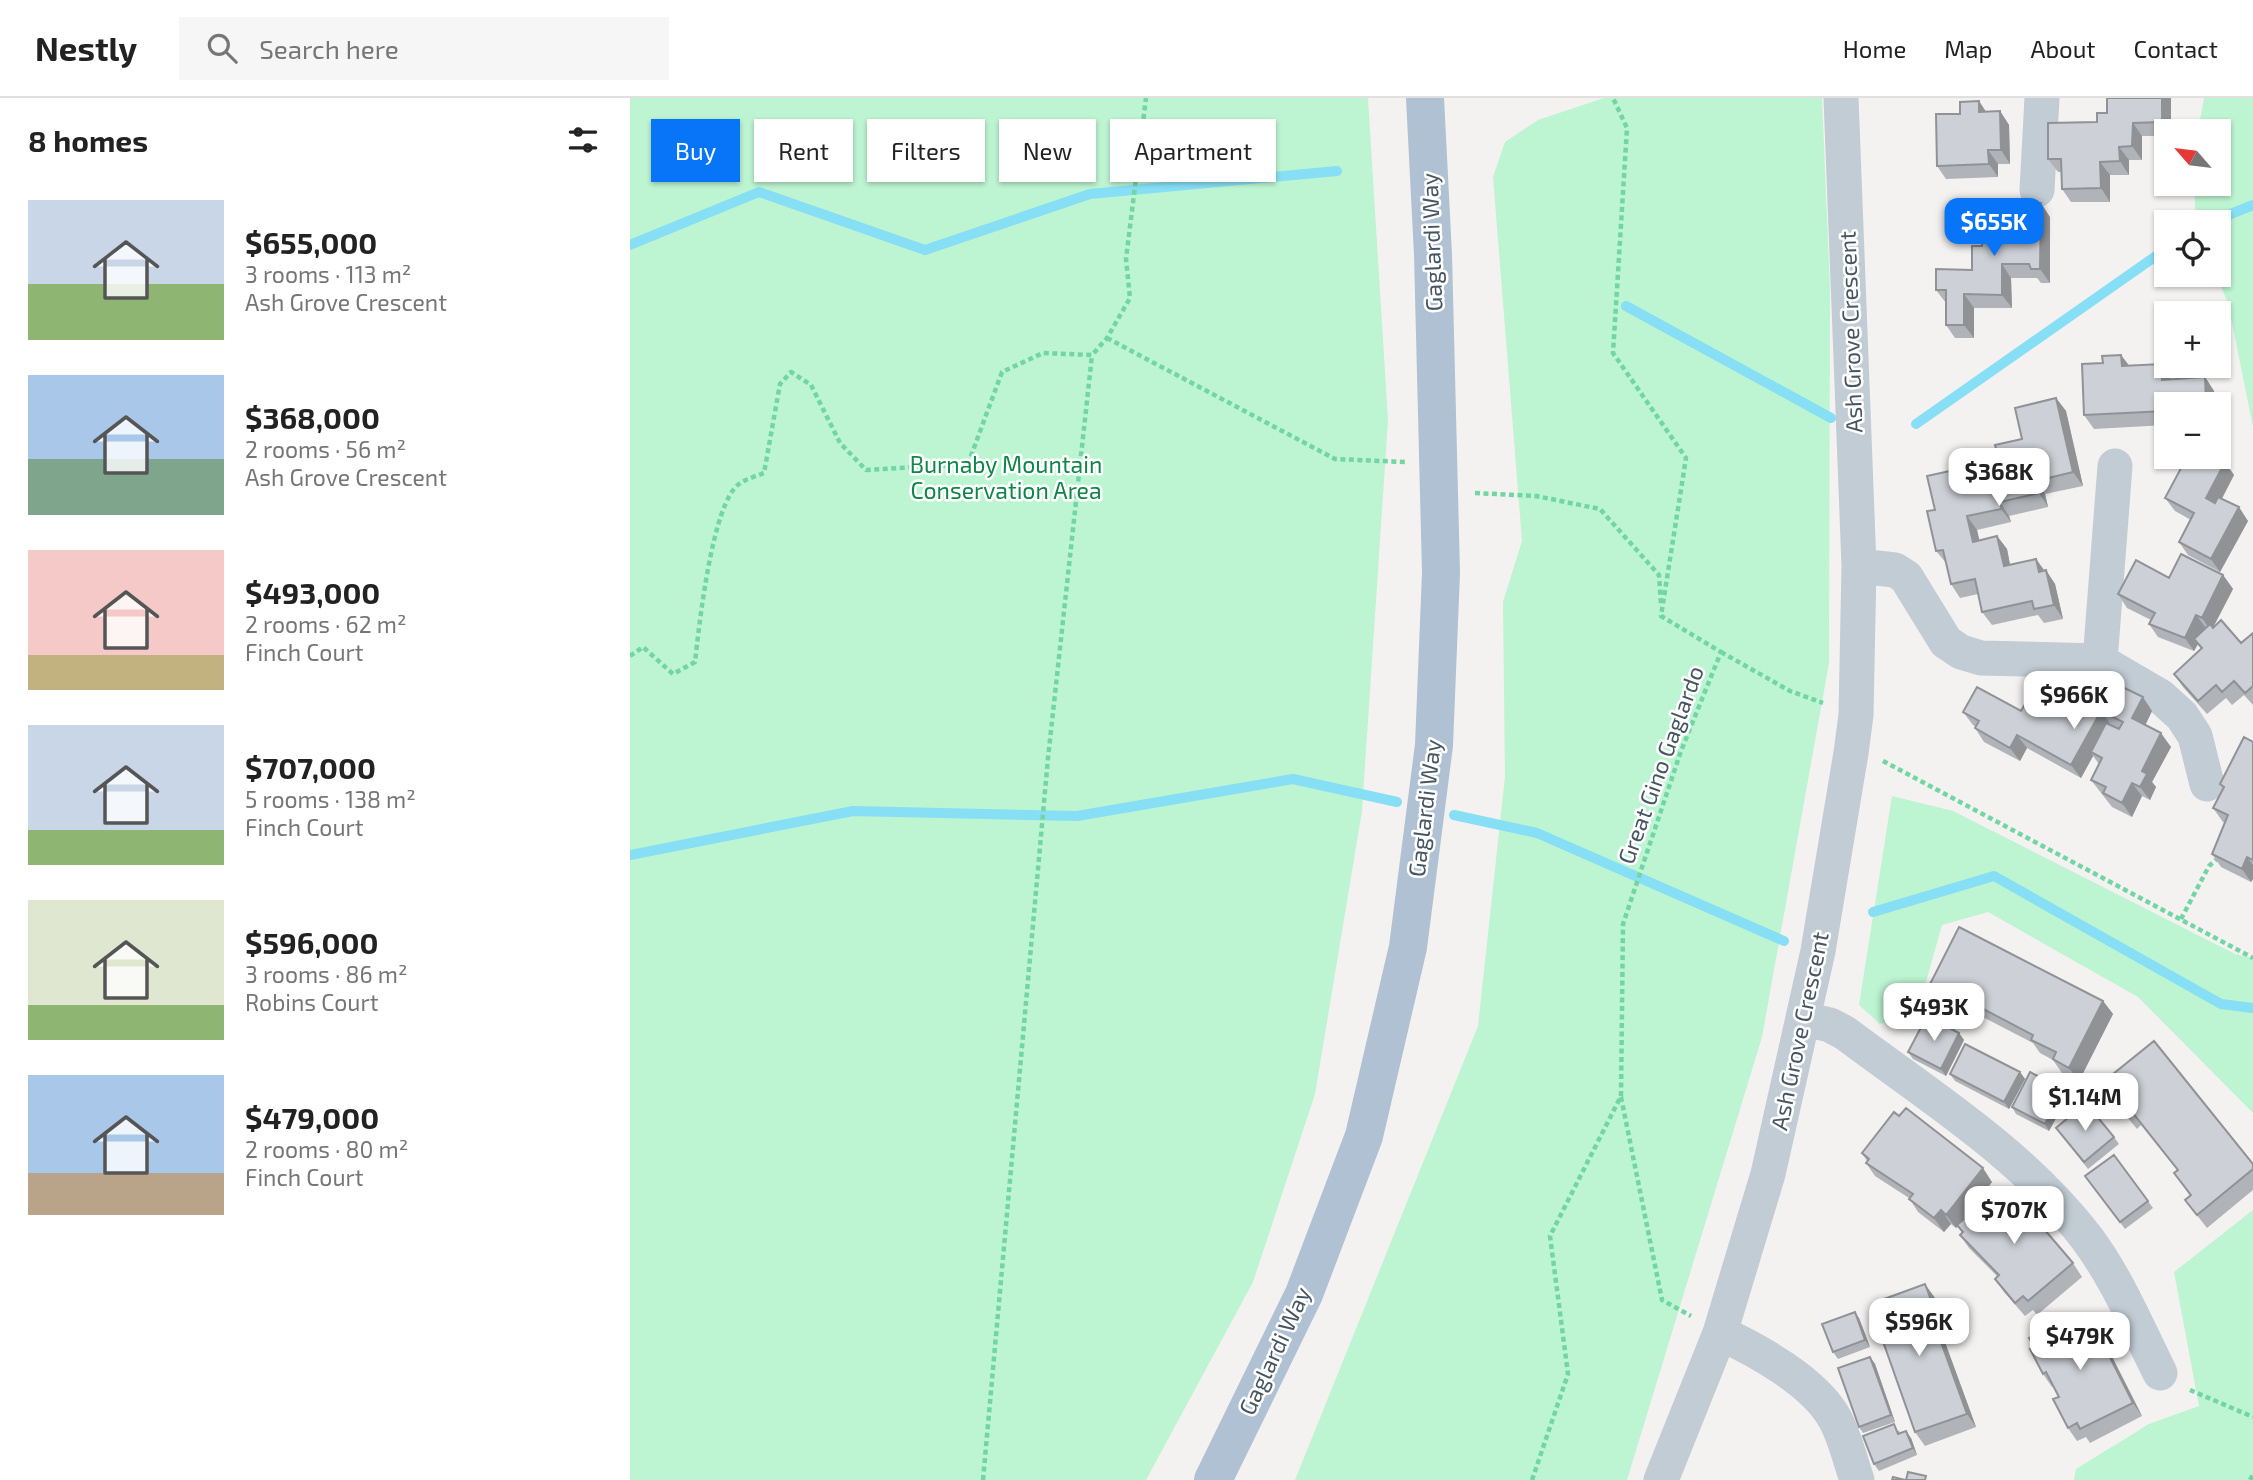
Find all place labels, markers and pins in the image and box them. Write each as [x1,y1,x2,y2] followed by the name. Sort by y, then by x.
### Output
[1945,198,2043,258] pin: $655K
[1950,448,2048,508] pin: $368K
[2025,672,2123,731] pin: $966K
[1885,984,1983,1043] pin: $493K
[2028,1074,2142,1133] pin: $1.14M
[1965,1186,2063,1246] pin: $707K
[1870,1298,1968,1358] pin: $596K
[2031,1312,2129,1372] pin: $479K

